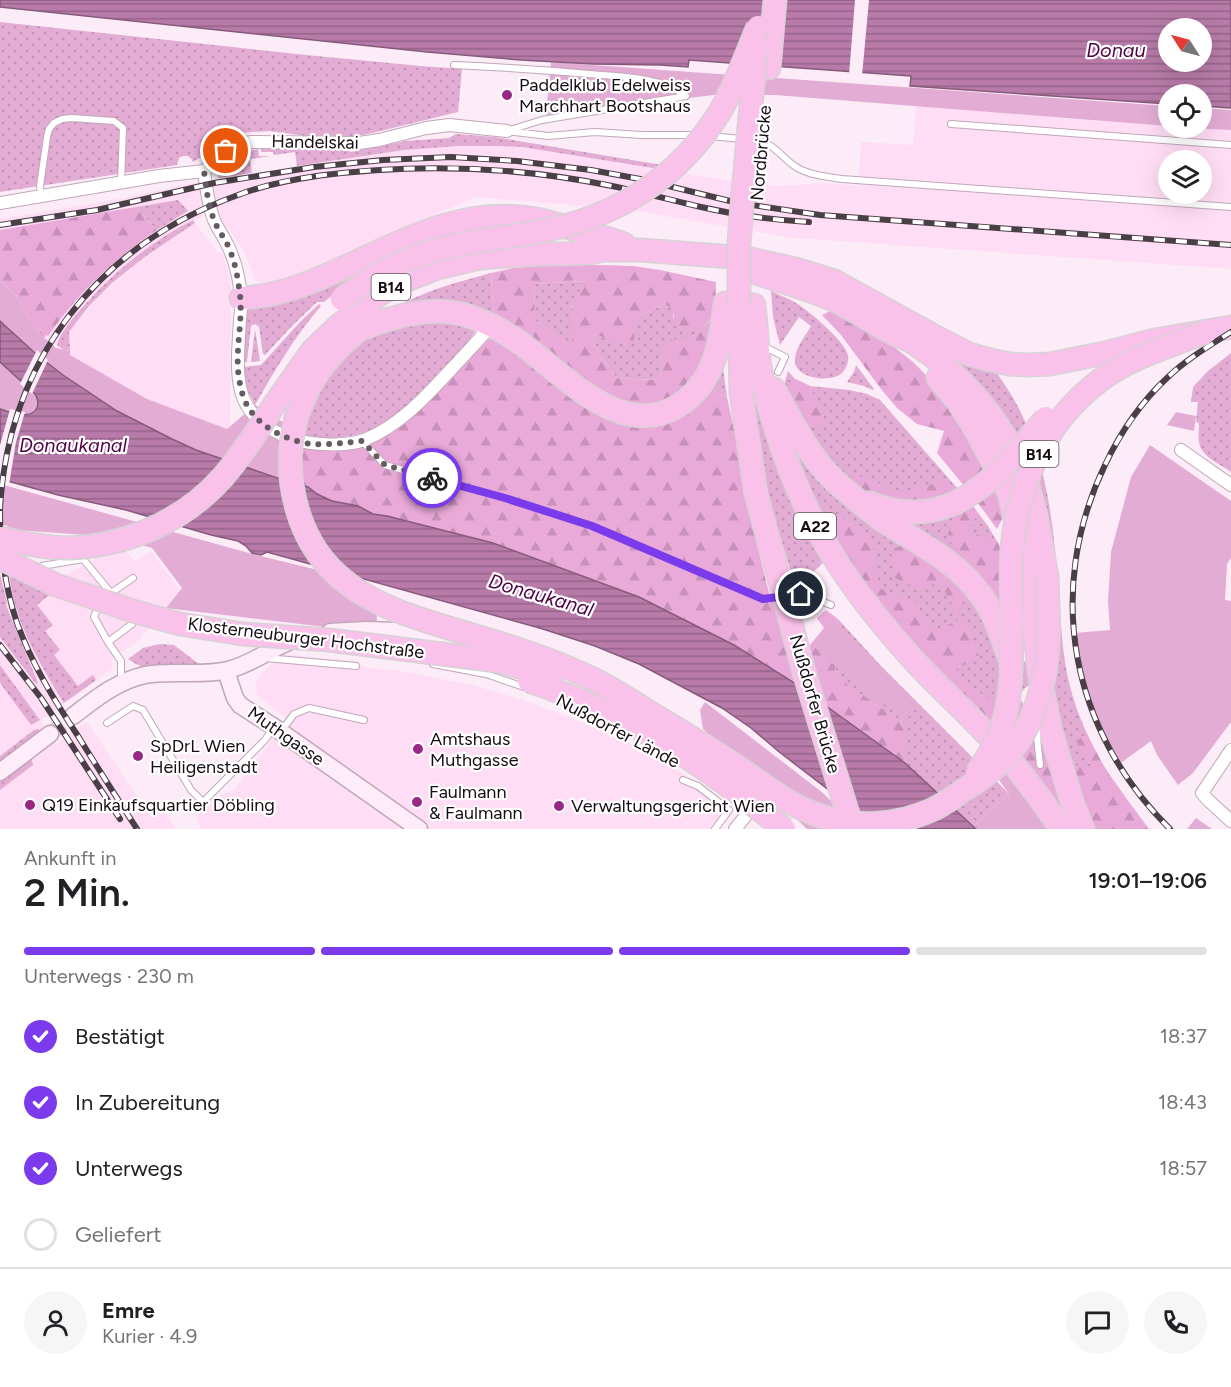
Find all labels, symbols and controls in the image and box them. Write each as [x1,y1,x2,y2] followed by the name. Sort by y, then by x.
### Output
[1158,18,1212,72] north arrow
[1158,18,1212,204] map controls
[1086,38,1146,62] water label: Donau
[519,74,691,117] place label: Paddelklub Edelweiss Marchhart Bootshaus
[1158,84,1212,138] button: locate
[500,88,514,102] marker: Paddelklub Edelweiss Marchhart Bootshaus
[746,104,776,202] street label: Nordbrücke
[200,125,251,176] pin
[271,130,359,154] street label: Handelskai
[209,134,242,167] icon: bag
[1158,150,1212,204] button: layers
[372,274,410,300] road number: B14
[19,433,128,457] water label: Donaukanal
[1020,441,1058,467] road number: B14
[402,448,462,508] courier
[416,462,449,495] icon: bike
[794,513,836,539] road number: A22
[775,568,826,619] pin
[486,569,597,622] water label: Donaukanal
[784,577,817,610] icon: home
[186,613,426,663] street label: Klosterneuburger Hochstraße
[785,632,845,776] street label: Nußdorfer Brücke
[552,689,684,773] street label: Nußdorfer Lände
[243,702,329,770] street label: Muthgasse
[430,728,519,771] place label: Amtshaus Muthgasse
[150,735,258,778] place label: SpDrL Wien Heiligenstadt
[411,742,425,756] marker: Amtshaus Muthgasse
[131,749,145,763] marker: SpDrL Wien Heiligenstadt
[429,781,522,824] place label: Faulmann & Faulmann
[42,794,275,816] place label: Q19 Einkaufsquartier Döbling
[410,795,424,809] marker: Faulmann & Faulmann
[571,795,775,817] place label: Verwaltungsgericht Wien
[23,798,37,812] marker: Q19 Einkaufsquartier Döbling
[552,799,566,813] marker: Verwaltungsgericht Wien
[24,846,116,870] text: Ankunft in
[1089,867,1207,894] text: 19:01–19:06
[24,869,130,916] text: 2 Min.
[24,964,194,988] text: Unterwegs · 230 m
[24,1020,57,1053] icon: check
[75,1023,165,1050] text: Bestätigt
[1160,1024,1207,1048] text: 18:37
[24,1086,57,1119] icon: check
[75,1089,220,1116] text: In Zubereitung
[1158,1090,1207,1114] text: 18:43
[24,1152,57,1185] icon: check
[75,1155,183,1182] text: Unterwegs
[1159,1156,1207,1180] text: 18:57
[75,1221,162,1248] text: Geliefert
[24,1291,87,1354] button: person
[1066,1291,1129,1354] button: chat
[1144,1291,1207,1354] button: phone
[102,1297,155,1324] text: Emre
[102,1324,197,1348] text: Kurier · 4.9

